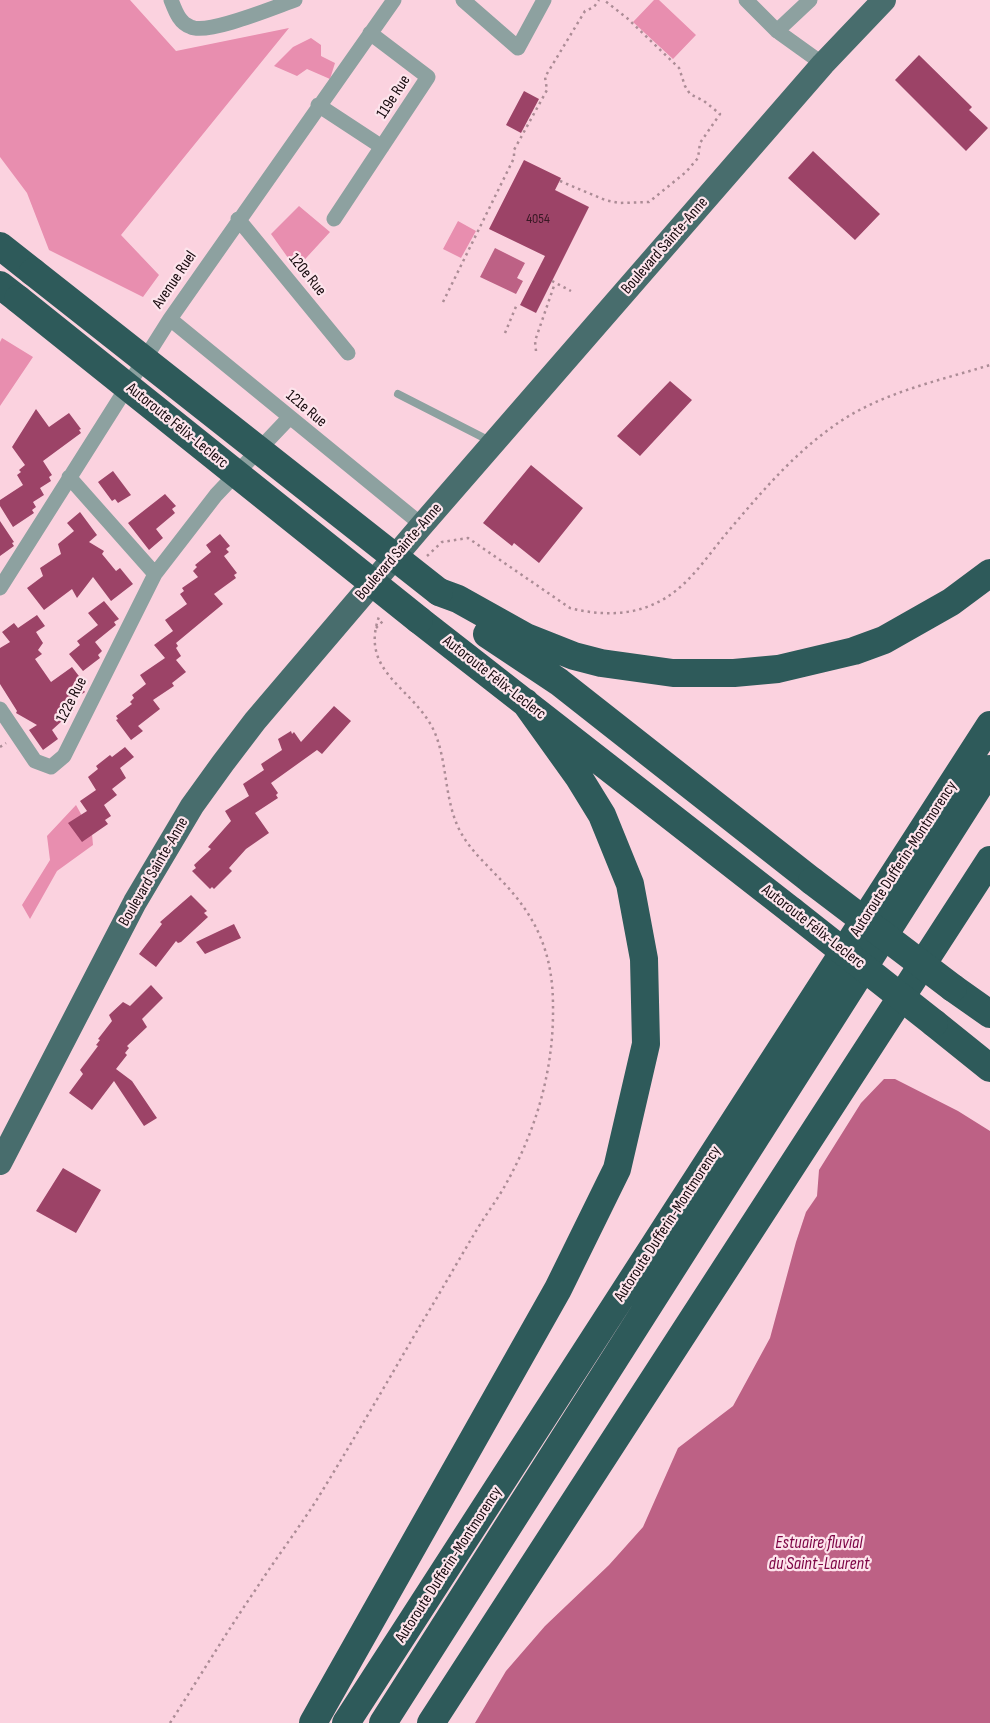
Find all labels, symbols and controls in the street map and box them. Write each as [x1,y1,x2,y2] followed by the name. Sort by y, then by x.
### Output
[373,72,415,122] street label: 119e Rue
[618,194,712,298] street label: Boulevard Sainte-Anne
[526,211,550,227] house number: 4054
[149,248,201,312] street label: Avenue Ruel
[284,250,330,300] street label: 120e Rue
[122,379,232,473] street label: Autoroute Félix-Leclerc
[282,386,330,432] street label: 121e Rue
[352,500,446,604] street label: Boulevard Sainte-Anne
[439,632,549,724] street label: Autoroute Félix-Leclerc
[52,674,92,726] street label: 122e Rue
[847,778,961,940] street label: Autoroute Dufferin-Montmorency
[115,814,193,930] street label: Boulevard Sainte-Anne
[758,881,868,973] street label: Autoroute Félix-Leclerc
[611,1143,725,1305] street label: Autoroute Dufferin-Montmorency
[392,1484,506,1646] street label: Autoroute Dufferin-Montmorency
[769,1532,869,1575] water label: Estuaire fluvial du Saint-Laurent

